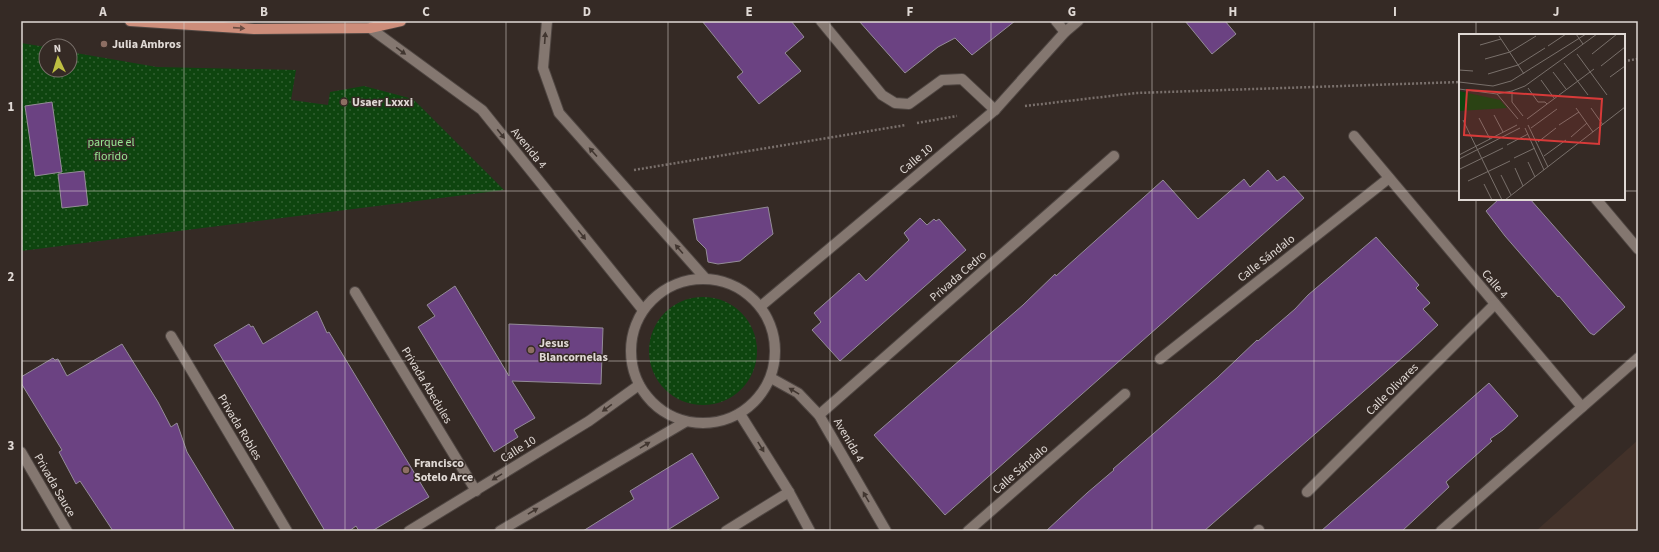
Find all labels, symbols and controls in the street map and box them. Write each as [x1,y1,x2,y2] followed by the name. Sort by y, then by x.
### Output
[98,3,107,21] text: A
[260,3,268,21] text: B
[422,3,430,21] text: C
[583,3,591,21] text: D
[745,3,753,21] text: E
[907,3,914,21] text: F
[1068,3,1076,21] text: G
[1229,3,1237,21] text: H
[1393,3,1397,21] text: I
[1553,3,1559,21] text: J
[233,25,245,32] one-way arrow
[542,32,549,44] one-way arrow
[1459,34,1625,200] inset map
[112,36,181,53] place label: Julia Ambros
[38,38,78,78] north arrow
[99,39,109,49] marker: Julia Ambros
[53,41,62,56] text: N
[396,47,407,55] one-way arrow
[352,94,413,111] place label: Usaer Lxxxi
[339,97,349,107] marker: Usaer Lxxxi
[8,98,15,116] text: 1
[507,124,551,173] street label: Avenida 4
[496,128,505,139] one-way arrow
[87,134,135,165] park label: parque el florido
[896,140,937,179] street label: Calle 10
[589,147,598,157] one-way arrow
[578,229,587,240] one-way arrow
[1234,231,1299,286] street label: Calle Sándalo
[675,244,684,255] one-way arrow
[926,247,990,306] street label: Privada Cedro
[1477,266,1512,303] street label: Calle 4
[8,268,15,286] text: 2
[539,335,608,366] place label: Jesus Blancornelas
[397,344,456,427] street label: Privada Abedules
[526,345,536,355] marker: Jesus Blancornelas
[1362,359,1422,419] street label: Calle Olivares
[789,387,799,395] one-way arrow
[213,391,266,463] street label: Privada Robles
[602,404,612,412] one-way arrow
[829,415,868,466] street label: Avenida 4
[497,432,539,467] street label: Calle 10
[8,437,15,455] text: 3
[989,440,1052,498] street label: Calle Sándalo
[639,442,651,449] one-way arrow
[757,442,765,452] one-way arrow
[30,450,80,520] street label: Privada Sauce
[414,455,473,486] place label: Francisco Sotelo Arce
[401,465,411,475] marker: Francisco Sotelo Arce
[491,474,503,481] one-way arrow
[863,491,870,503] one-way arrow
[528,508,539,515] one-way arrow

